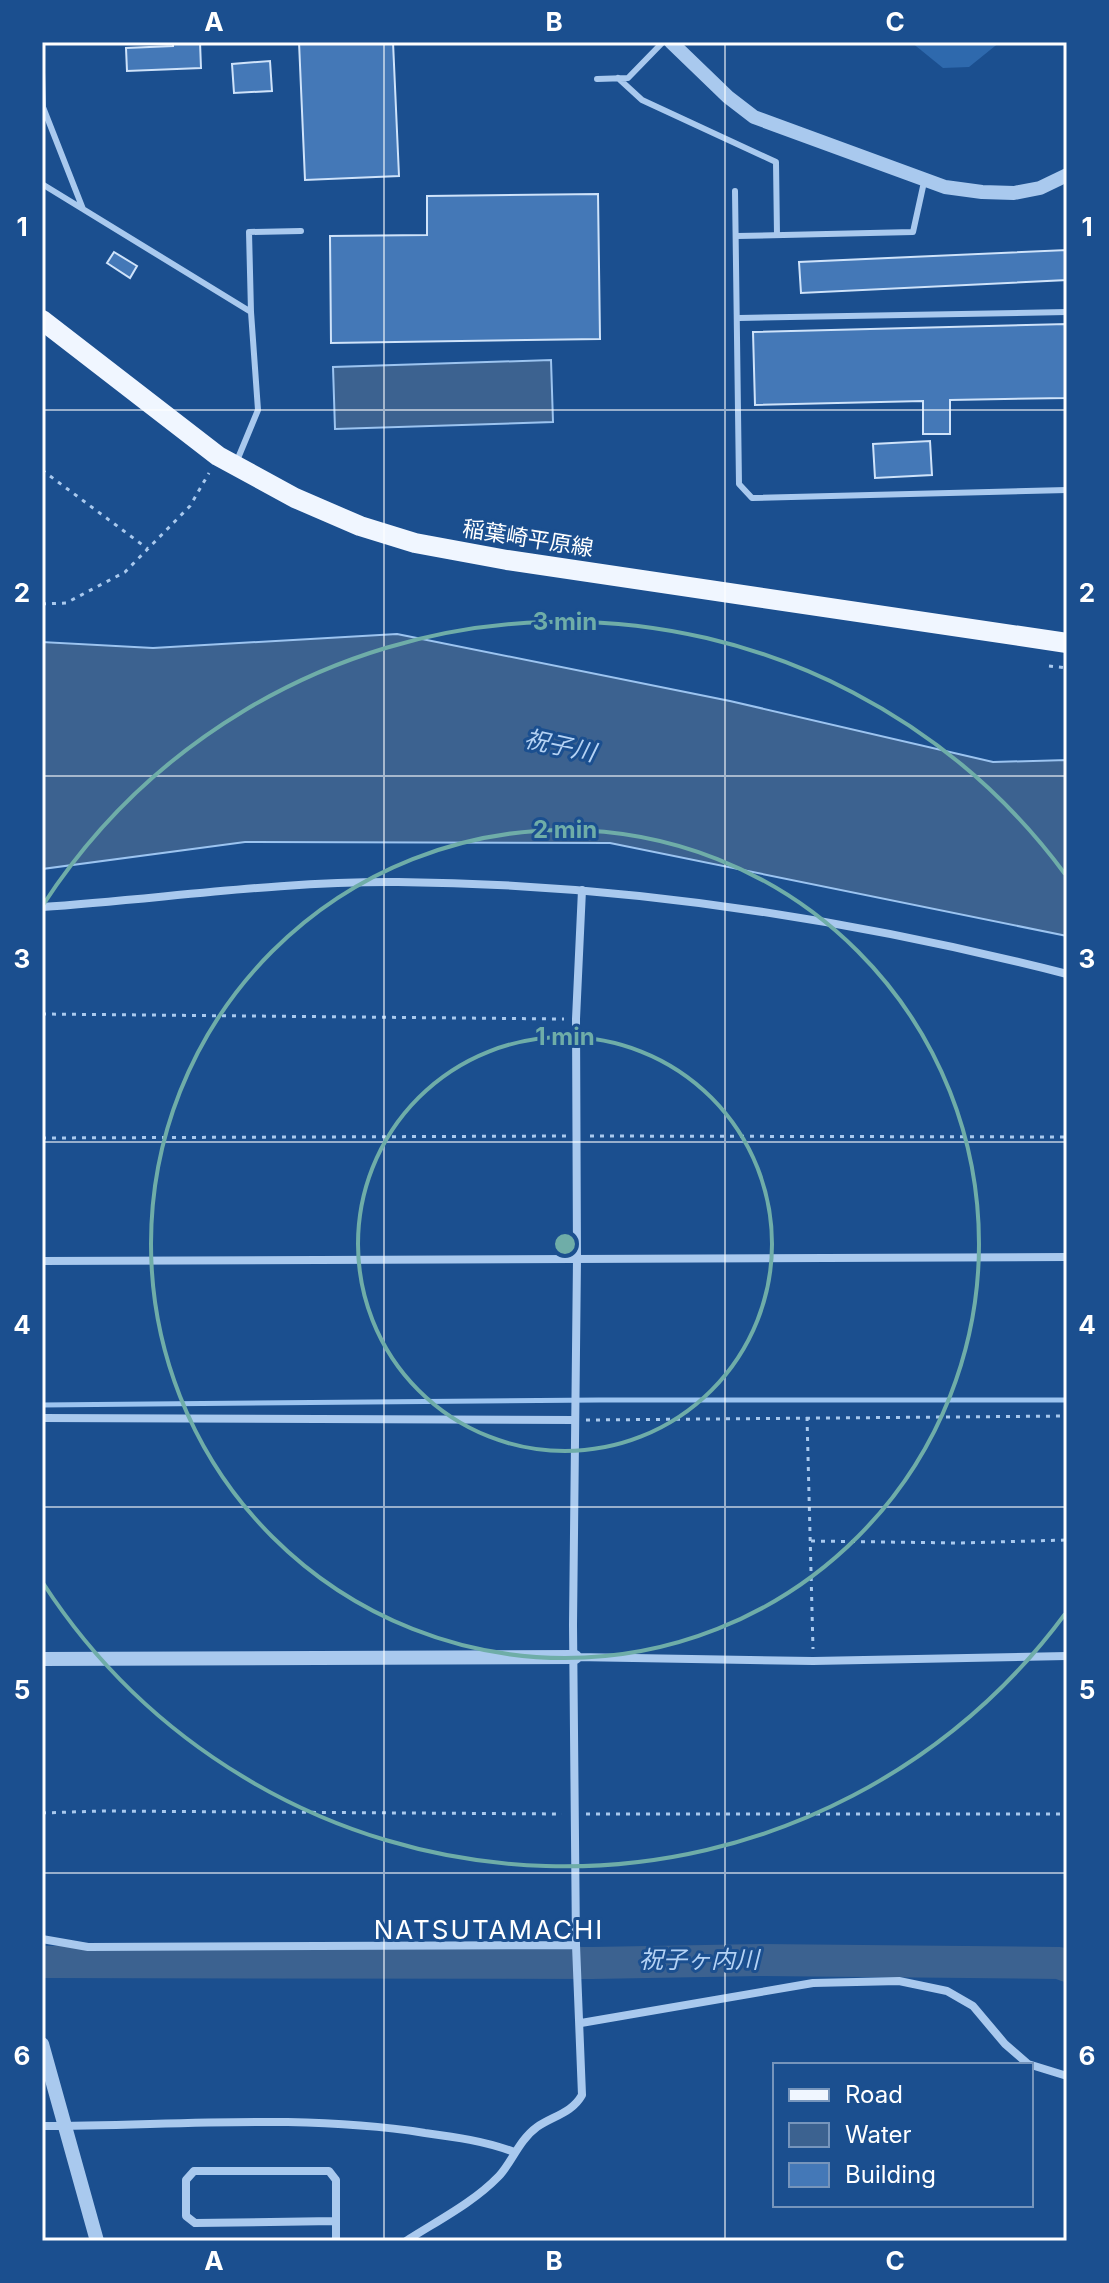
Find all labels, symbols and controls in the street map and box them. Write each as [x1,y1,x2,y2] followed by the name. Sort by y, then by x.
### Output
[204,6,224,37] text: A
[545,6,563,37] text: B
[885,6,905,37] text: C
[16,211,28,242] text: 1
[1081,211,1093,242] text: 1
[461,515,595,561] street label: 稲葉崎平原線
[14,577,30,608] text: 2
[1079,577,1095,608] text: 2
[533,607,597,636] text: 3 min
[522,724,601,768] water label: 祝子川
[533,815,597,844] text: 2 min
[14,943,30,974] text: 3
[1079,943,1095,974] text: 3
[535,1022,595,1051] text: 1 min
[551,1230,579,1258] centre of rings
[13,1309,31,1340] text: 4
[1078,1309,1096,1340] text: 4
[14,1674,30,1705] text: 5
[1079,1674,1095,1705] text: 5
[374,1914,604,1945] district label: NATSUTAMACHI
[639,1945,762,1974] water label: 祝子ヶ内川
[14,2040,30,2071] text: 6
[1079,2040,1095,2071] text: 6
[773,2063,1033,2207] legend
[845,2080,903,2109] text: Road
[845,2120,912,2149] text: Water
[845,2160,936,2189] text: Building
[204,2245,224,2276] text: A
[545,2245,563,2276] text: B
[885,2245,905,2276] text: C

